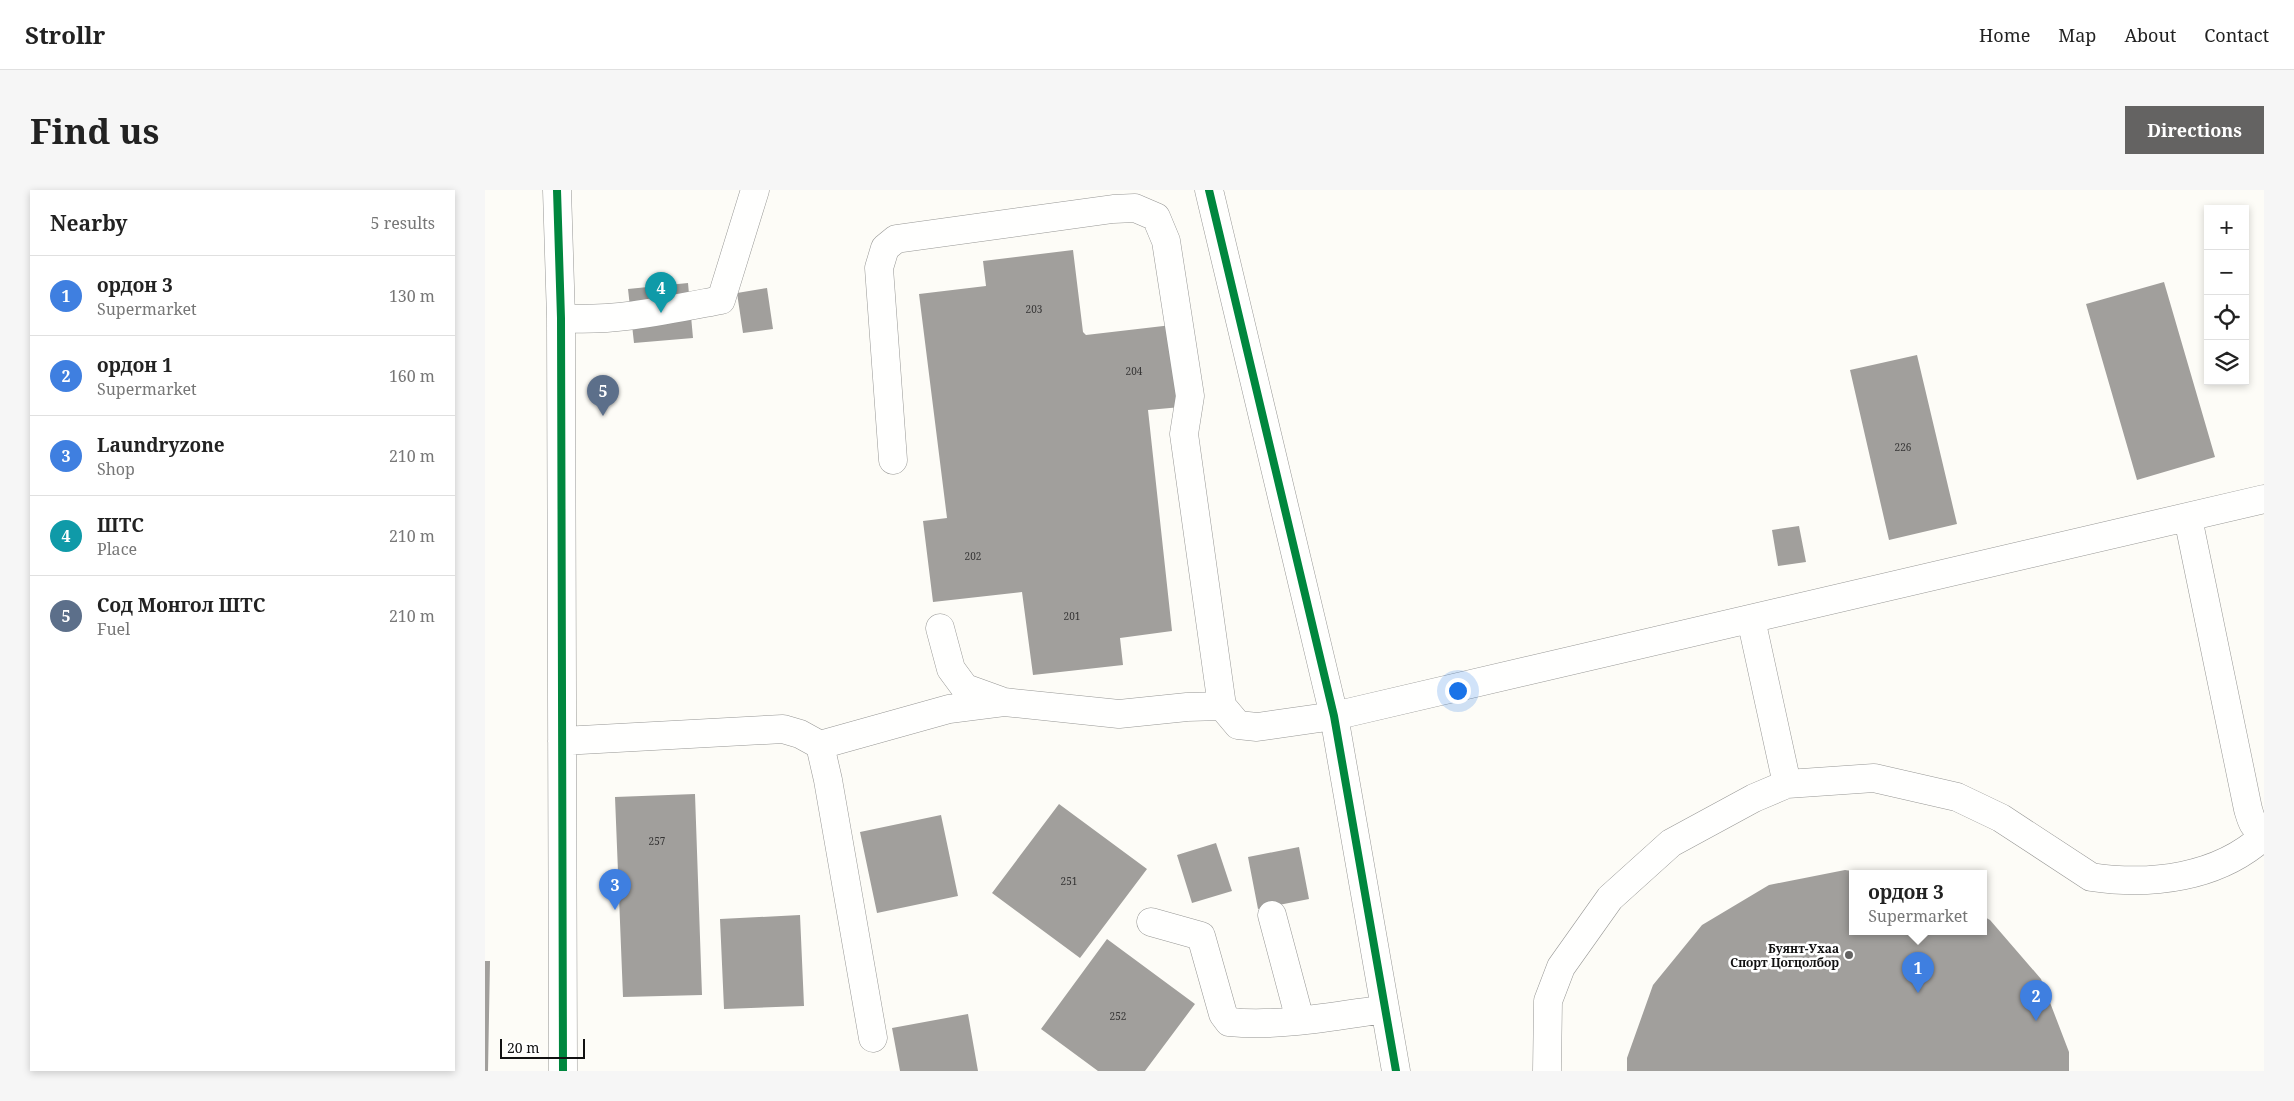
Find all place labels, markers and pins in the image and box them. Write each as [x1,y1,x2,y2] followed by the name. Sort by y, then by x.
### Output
[645,272,677,313] pin: 4
[587,375,619,416] pin: 5
[599,869,631,910] pin: 3
[1730,940,1839,971] place label: Буянт-Ухаа Спорт Цогцолбор
[1843,949,1855,961] marker: Буянт-Ухаа Спорт Цогцолбор
[1902,952,1934,993] pin: 1
[2020,980,2052,1021] pin: 2

